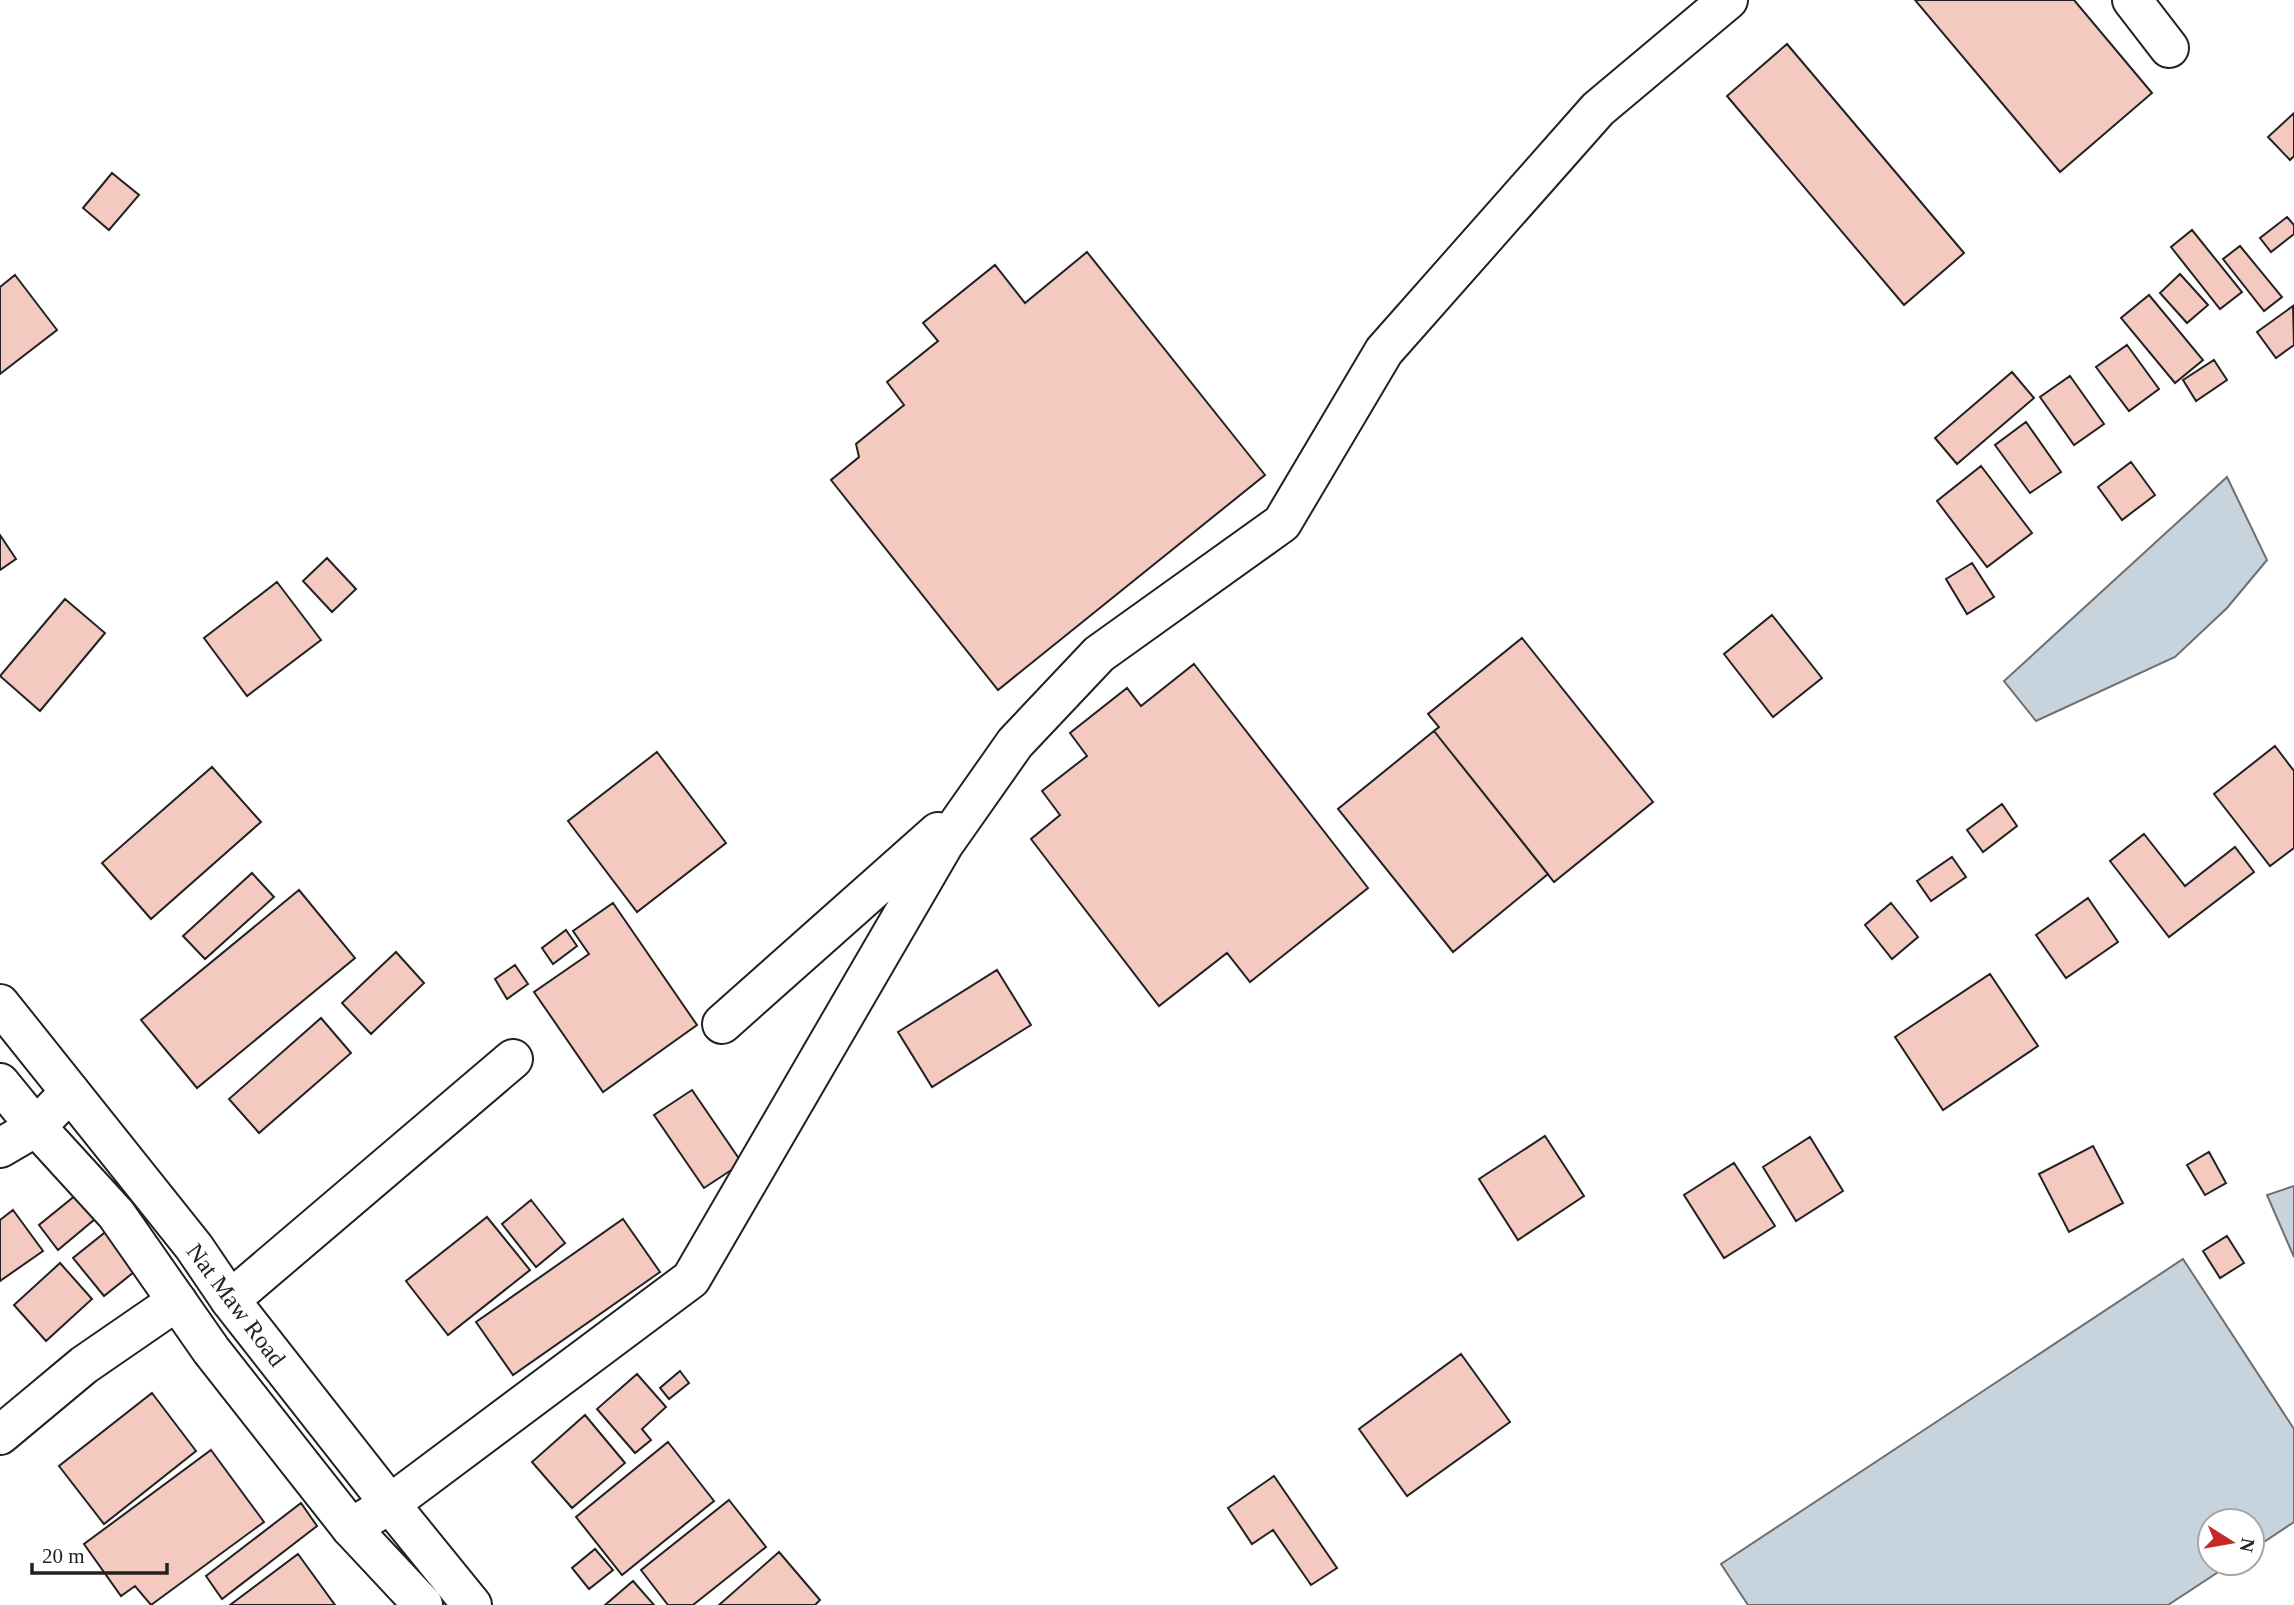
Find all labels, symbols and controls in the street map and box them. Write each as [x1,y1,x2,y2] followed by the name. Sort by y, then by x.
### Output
[181,1239,291,1371] street label: Nat Maw Road
[2196,1507,2266,1577] north arrow
[32,1532,166,1576] scale bar
[2236,1536,2259,1554] text: N
[42,1544,85,1568] text: 20 m

